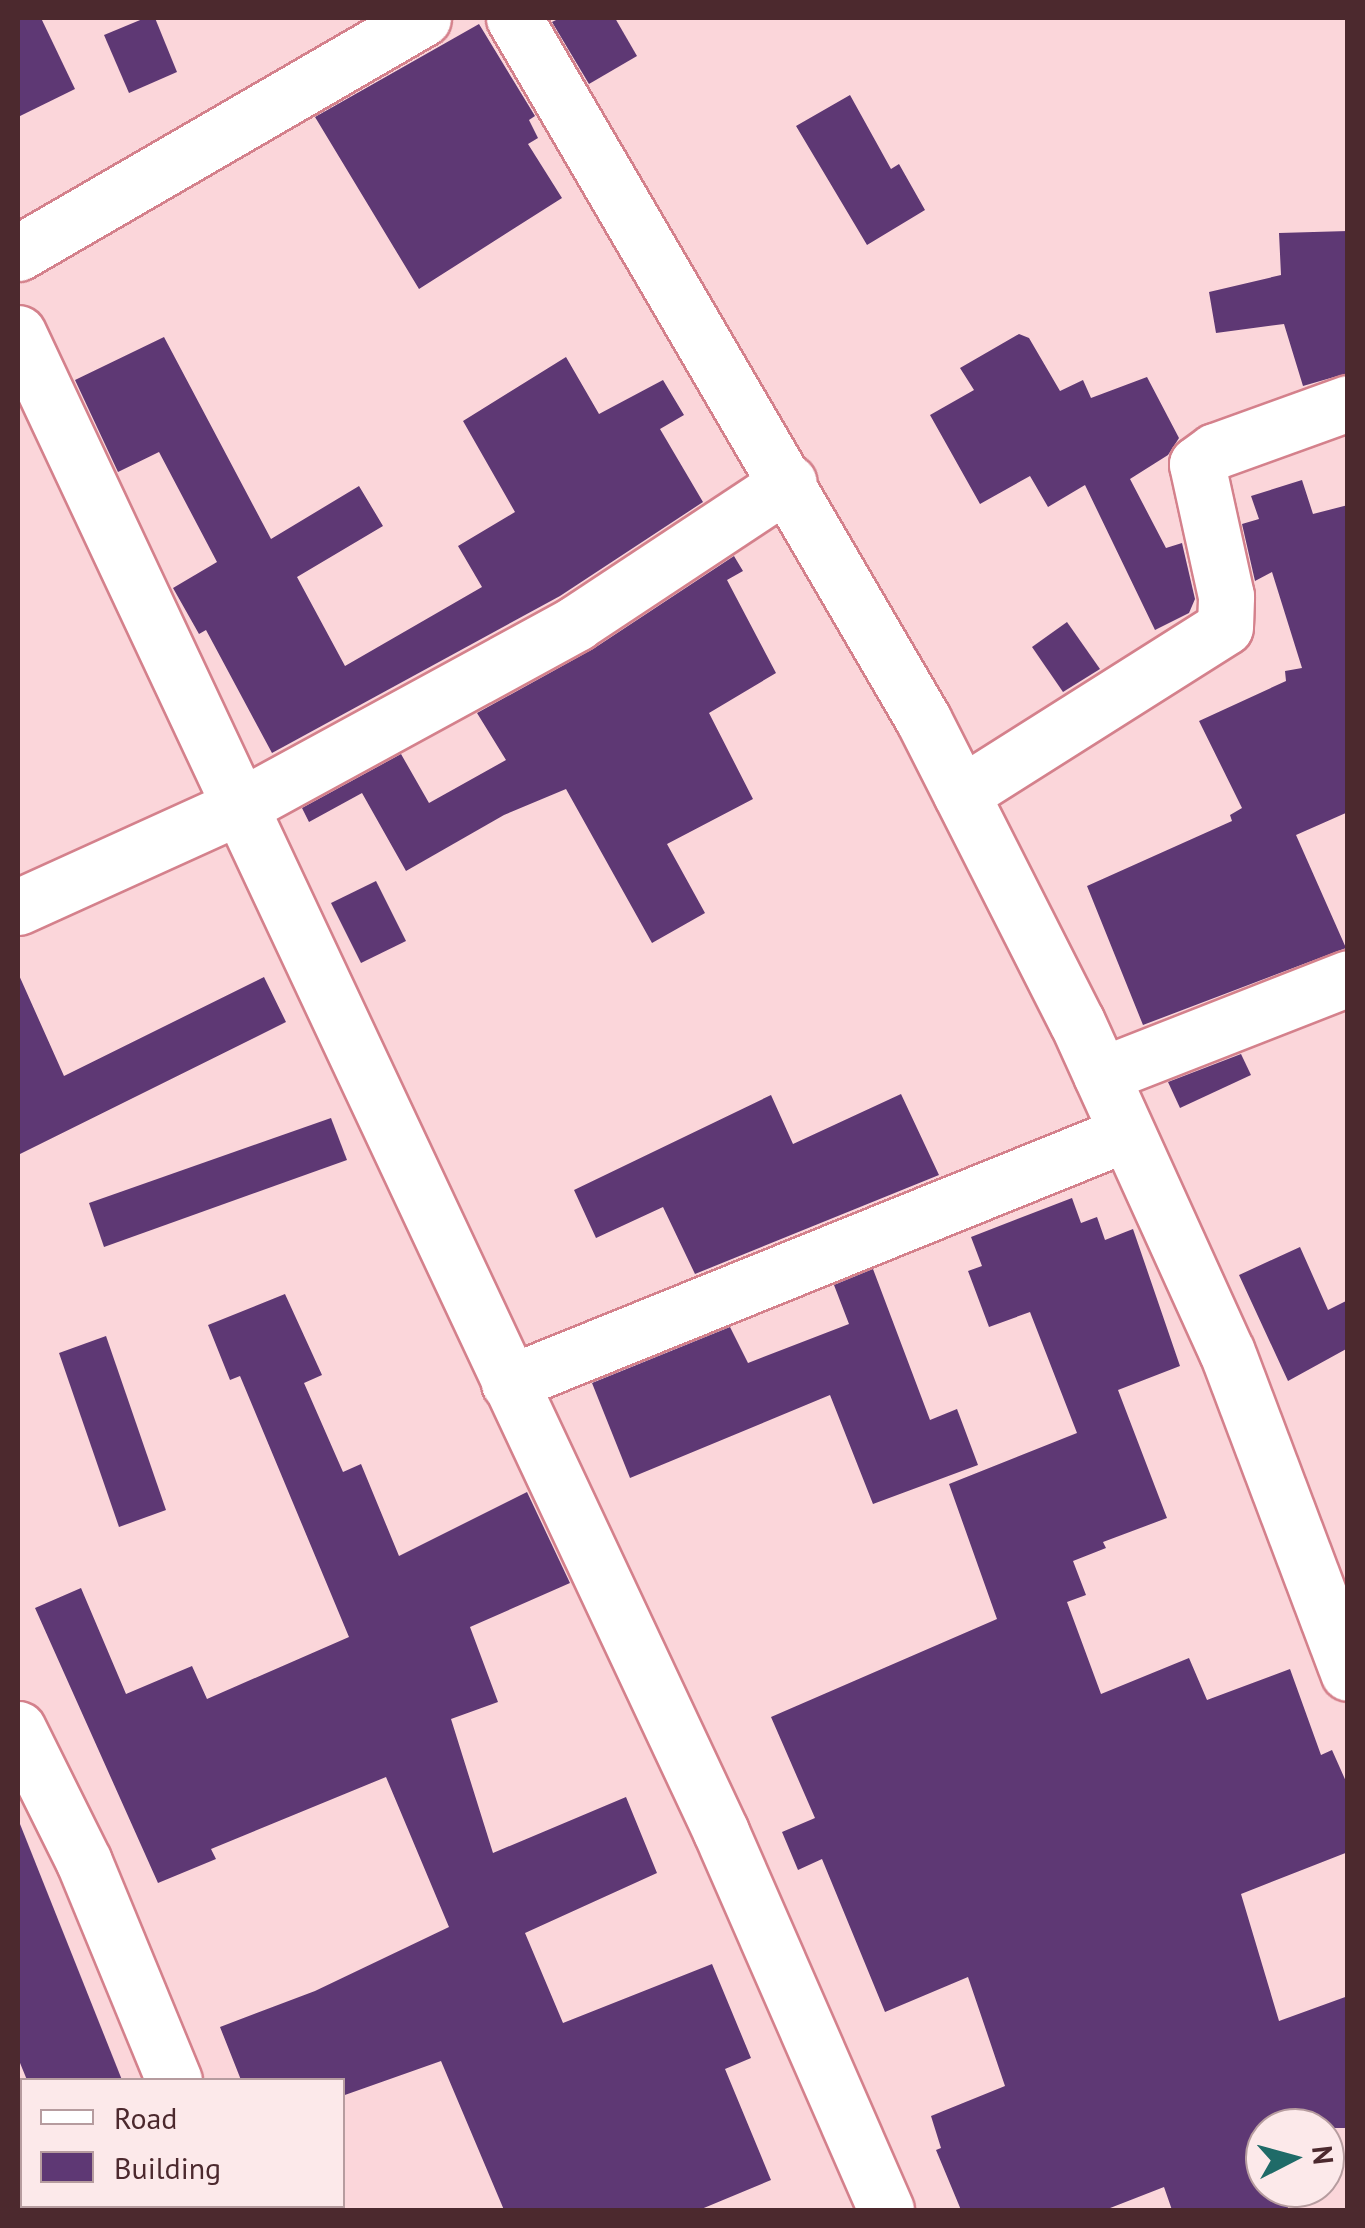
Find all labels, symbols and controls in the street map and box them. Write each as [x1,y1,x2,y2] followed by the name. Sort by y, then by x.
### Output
[20,2078,345,2208] legend
[114,2098,178,2137] text: Road
[1245,2108,1345,2208] north arrow
[1304,2144,1343,2166] text: N
[114,2148,221,2187] text: Building

